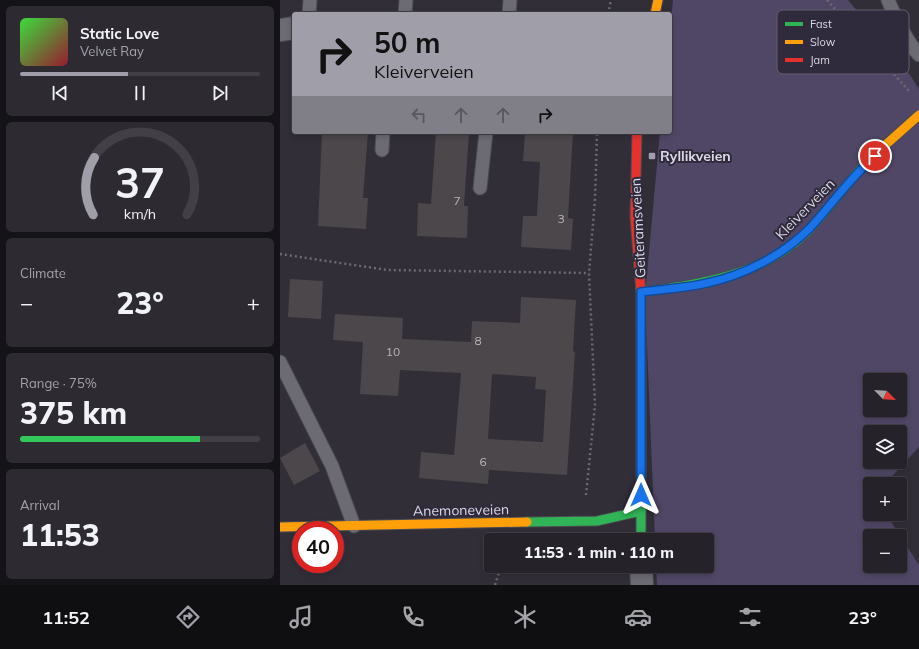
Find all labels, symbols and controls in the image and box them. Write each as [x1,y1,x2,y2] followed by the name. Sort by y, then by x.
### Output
[777,10,909,74] legend
[810,17,832,31] text: Fast
[80,24,159,43] text: Static Love
[374,25,440,60] text: 50 m
[308,28,360,80] icon: right
[810,35,836,49] text: Slow
[80,43,144,59] text: Velvet Ray
[810,53,830,67] text: Jam
[374,60,474,83] text: Kleiverveien
[49,82,71,104] icon: previous
[129,82,151,104] icon: pause
[209,82,231,104] icon: next
[408,104,430,126] icon: left
[450,104,472,126] icon: ahead
[492,104,514,126] icon: ahead
[534,104,556,126] icon: right
[858,139,892,173] pin
[864,145,886,167] icon: arrive
[660,147,731,165] place label: Ryllikveien
[647,151,657,161] marker: Ryllikveien
[115,155,165,207] text: 37
[772,175,838,243] street label: Kleiverveien
[626,177,650,279] street label: Geiteramsveien
[453,193,461,208] house number: 7
[124,204,156,222] text: km/h
[557,211,565,226] house number: 3
[20,265,66,281] text: Climate
[116,284,164,322] text: 23°
[20,289,33,317] text: −
[247,289,260,317] text: +
[474,333,482,348] house number: 8
[386,344,400,359] house number: 10
[863,373,907,417] north arrow
[863,373,907,573] map controls
[20,375,97,391] text: Range · 75%
[20,394,127,432] text: 375 km
[863,425,907,469] button: layers
[479,454,487,469] house number: 6
[620,474,662,516] position arrow
[863,477,907,521] button: +
[20,497,60,513] text: Arrival
[413,500,509,520] street label: Anemoneveien
[20,516,100,554] text: 11:53
[292,521,344,573] speed limit sign: 40
[863,529,907,573] button: −
[524,543,674,562] text: 11:53 · 1 min · 110 m
[174,603,202,631] icon: directions
[287,603,315,631] icon: music
[399,603,427,631] icon: phone
[511,603,539,631] icon: climate
[624,603,652,631] icon: car
[736,603,764,631] icon: filters
[42,606,90,629] text: 11:52
[848,606,877,629] text: 23°

